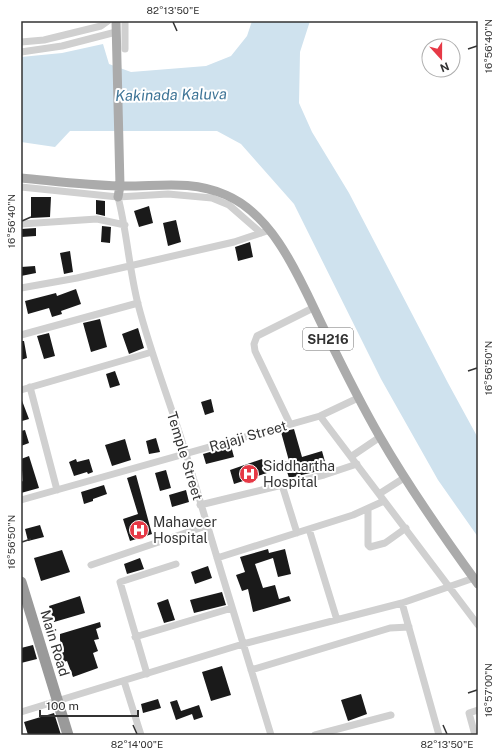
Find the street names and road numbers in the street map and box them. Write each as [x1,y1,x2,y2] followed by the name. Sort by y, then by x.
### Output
[303,328,353,350] road number: SH216
[164,410,206,502] street label: Temple Street
[207,417,289,455] street label: Rajaji Street
[37,608,73,678] street label: Main Road

